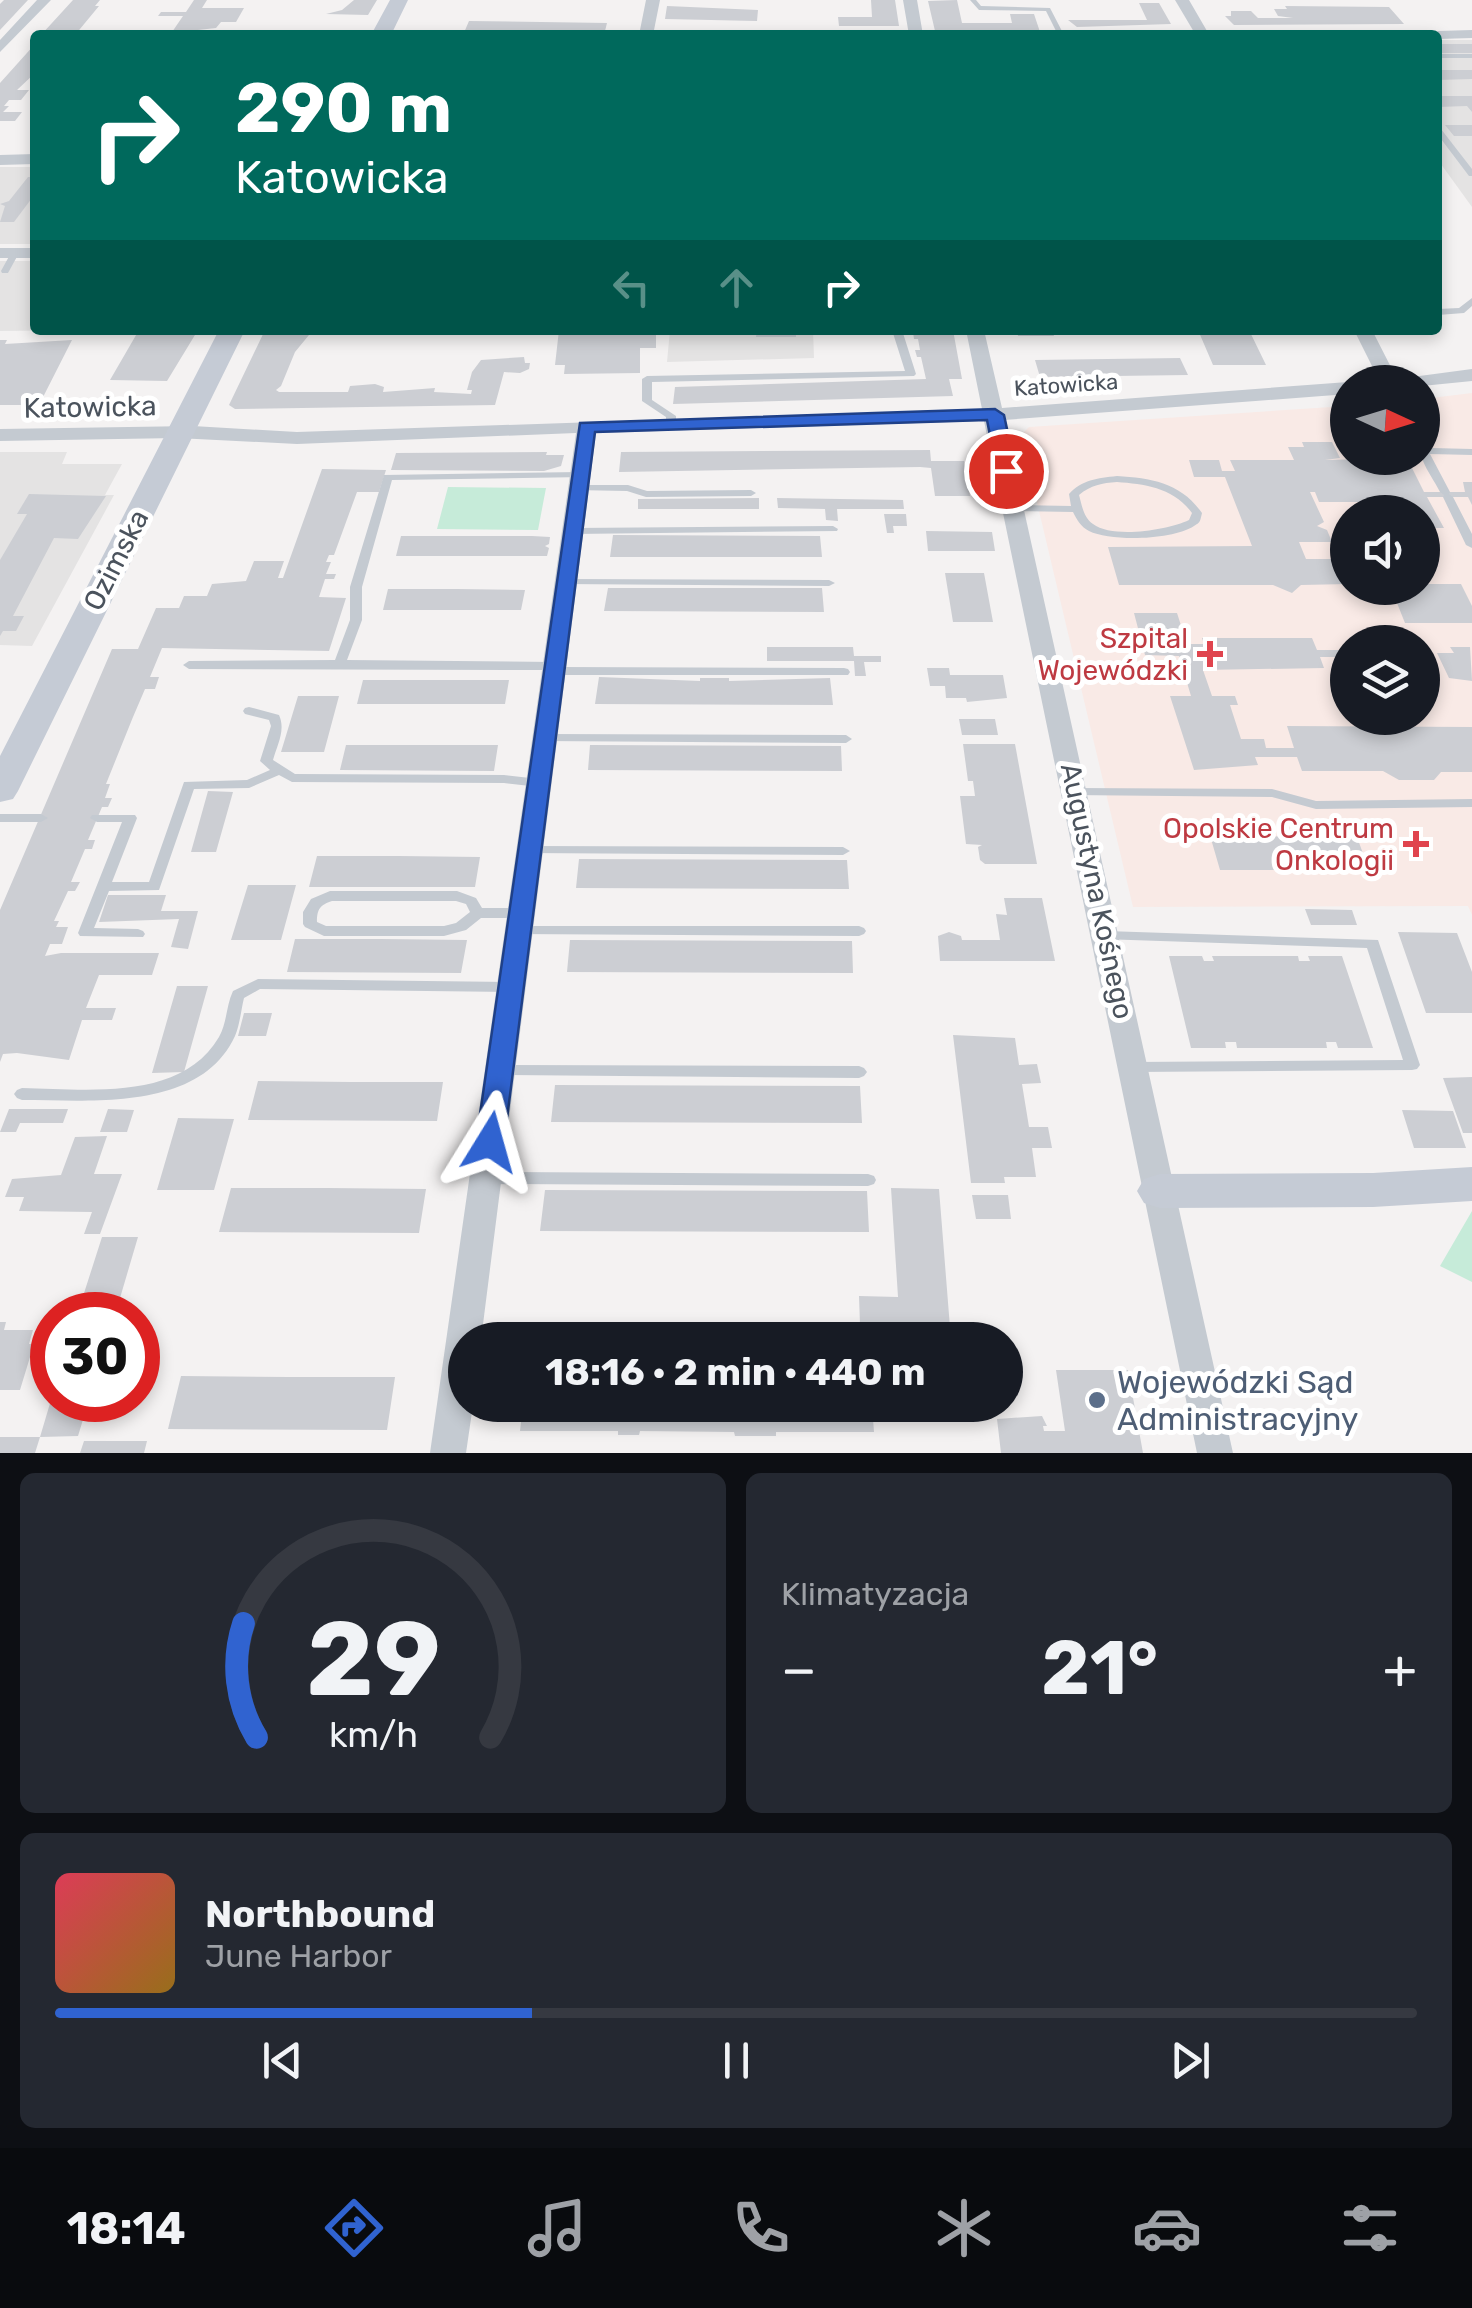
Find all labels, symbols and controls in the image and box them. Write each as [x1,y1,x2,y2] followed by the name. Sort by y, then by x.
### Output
[235,67,452,150] text: 290 m
[70,70,200,200] icon: right
[235,151,449,204] text: Katowicka
[604,260,659,315] icon: left
[709,260,764,315] icon: ahead
[814,260,869,315] icon: right
[1330,365,1440,475] north arrow
[1330,365,1440,735] map controls
[1013,368,1119,402] street label: Katowicka
[23,389,157,425] street label: Katowicka
[964,429,1049,514] pin
[979,444,1034,499] icon: arrive
[1330,495,1440,605] button: sound
[77,504,155,616] street label: Ozimska
[1037,622,1188,687] place label: Szpital Wojewódzki
[1330,625,1440,735] button: layers
[1197,641,1223,667] marker: Szpital Wojewódzki
[1054,760,1140,1022] street label: Augustyna Kośnego
[1163,812,1394,877] place label: Opolskie Centrum Onkologii
[1403,831,1429,857] marker: Opolskie Centrum Onkologii
[438,1090,542,1194] position arrow
[30,1292,160,1422] speed limit sign: 30
[545,1349,926,1395] text: 18:16 · 2 min · 440 m
[1117,1363,1359,1438] place label: Wojewódzki Sąd Administracyjny
[1086,1389,1108,1411] marker: Wojewódzki Sąd Administracyjny
[781,1575,969,1613] text: Klimatyzacja
[306,1598,440,1721] text: 29
[1041,1624,1158,1713] text: 21°
[781,1637,817,1702] text: −
[1383,1637,1417,1702] text: +
[328,1714,418,1756] text: km/h
[205,1891,435,1937] text: Northbound
[205,1937,392,1975] text: June Harbor
[255,2033,310,2088] icon: previous
[709,2033,764,2088] icon: pause
[1163,2033,1218,2088] icon: next
[319,2193,389,2263] icon: directions
[522,2193,592,2263] icon: music
[726,2193,796,2263] icon: phone
[929,2193,999,2263] icon: climate
[1132,2193,1202,2263] icon: car
[1335,2193,1405,2263] icon: filters
[67,2202,186,2255] text: 18:14

